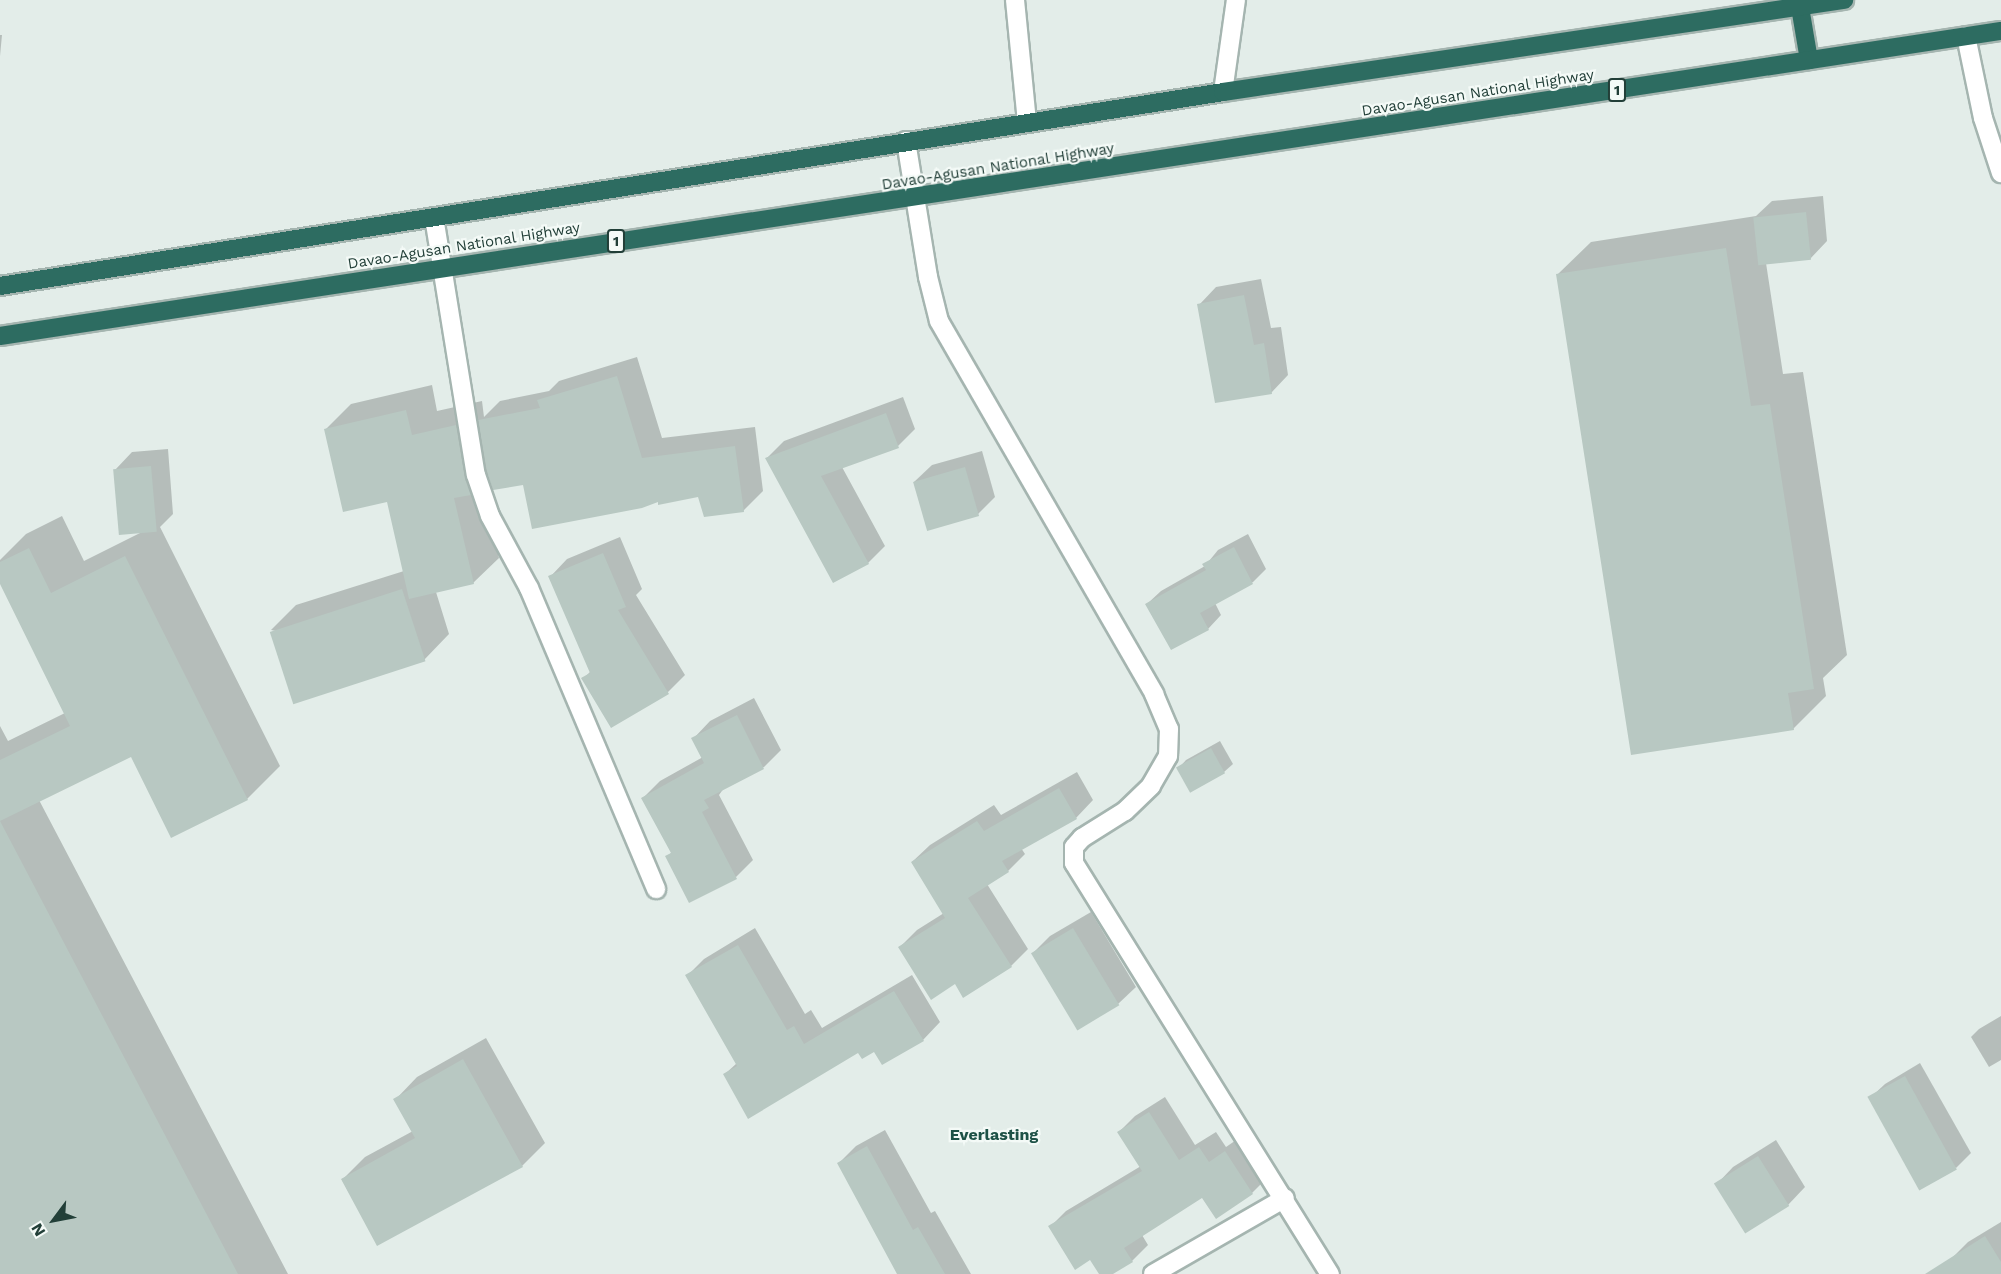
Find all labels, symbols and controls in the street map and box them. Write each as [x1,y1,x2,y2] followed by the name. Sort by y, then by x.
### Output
[1360,66,1596,120] street label: Davao-Agusan National Highway
[1606,79,1628,101] road number: 1
[880,140,1116,194] street label: Davao-Agusan National Highway
[346,219,582,273] street label: Davao-Agusan National Highway
[606,230,626,252] road number: 1
[950,1125,1038,1145] district label: Everlasting
[24,1190,84,1250] north arrow
[27,1220,50,1240] text: N

